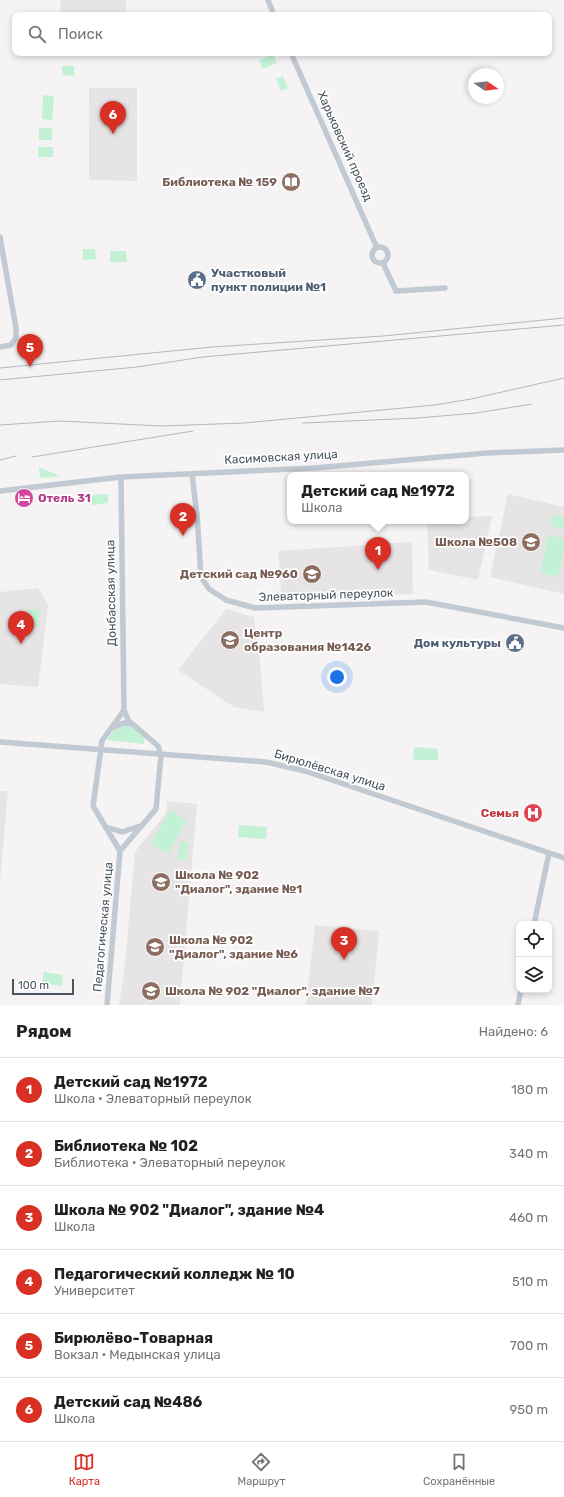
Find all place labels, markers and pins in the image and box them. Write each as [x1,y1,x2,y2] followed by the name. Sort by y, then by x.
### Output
[100,101,126,134] pin: 6
[280,171,302,193] library icon: Библиотека № 159
[162,175,277,189] place label: Библиотека № 159
[211,266,326,294] place label: Участковый пункт полиции №1
[186,269,208,291] public building icon: Участковый пункт полиции №1
[17,334,43,367] pin: 5
[13,487,35,509] hotel icon: Отель 31
[38,491,91,505] place label: Отель 31
[170,503,196,536] pin: 2
[520,531,542,553] school or university icon: Школа №508
[435,535,517,549] place label: Школа №508
[365,537,391,570] pin: 1
[301,563,323,585] school or university icon: Детский сад №960
[180,567,298,581] place label: Детский сад №960
[8,611,34,644] pin: 4
[244,626,371,654] place label: Центр образования №1426
[219,629,241,651] school or university icon: Центр образования №1426
[504,632,526,654] public building icon: Дом культуры
[414,636,501,650] place label: Дом культуры
[522,802,544,824] hospital icon: Семья
[481,806,519,820] place label: Семья
[175,868,302,896] place label: Школа № 902 "Диалог", здание №1
[150,871,172,893] school or university icon: Школа № 902 "Диалог", здание №1
[331,927,357,960] pin: 3
[169,933,298,961] place label: Школа № 902 "Диалог", здание №6
[144,936,166,958] school or university icon: Школа № 902 "Диалог", здание №6
[140,980,162,1002] school or university icon: Школа № 902 "Диалог", здание №7
[165,984,380,998] place label: Школа № 902 "Диалог", здание №7

